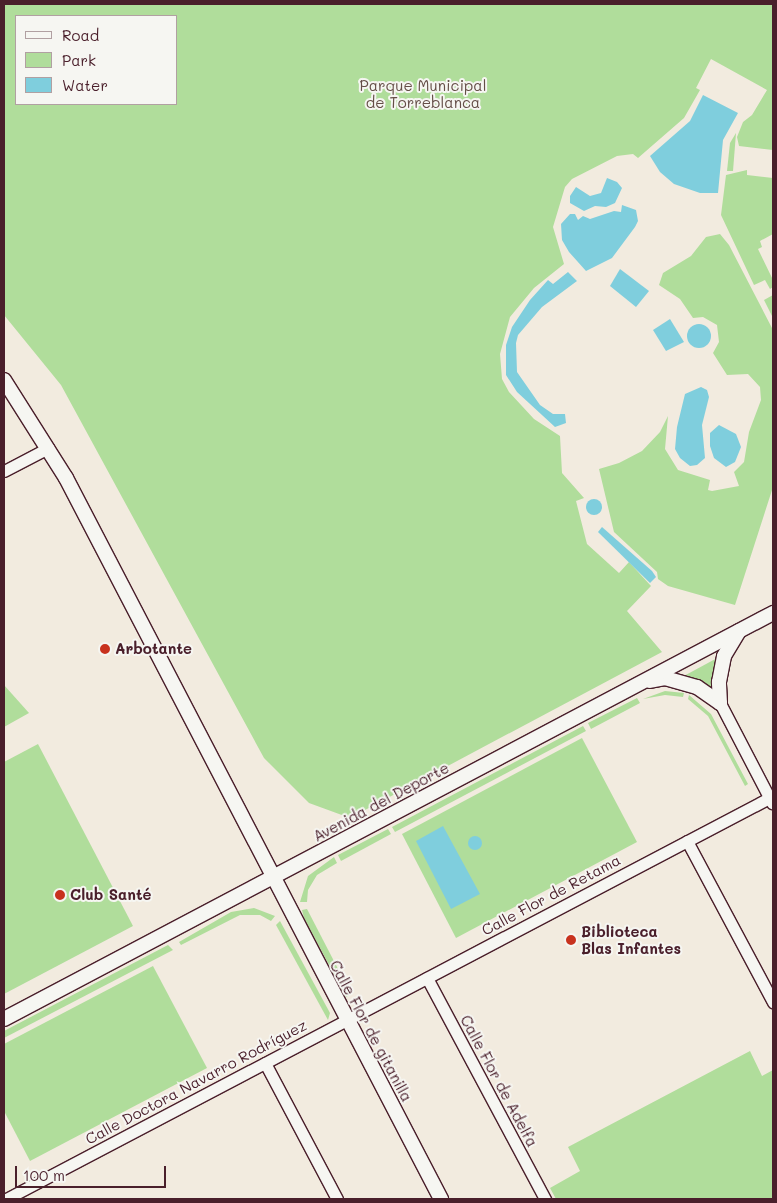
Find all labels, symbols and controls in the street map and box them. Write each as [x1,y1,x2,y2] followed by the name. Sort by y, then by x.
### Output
[15,15,178,105] legend
[62,25,99,45] text: Road
[62,50,96,70] text: Park
[62,75,108,95] text: Water
[360,76,486,111] park label: Parque Municipal de Torreblanca
[115,640,192,658] place label: Arbotante
[99,643,111,655] marker: Arbotante
[310,759,452,845] street label: Avenida del Deporte
[478,851,624,939] street label: Calle Flor de Retama
[70,886,152,904] place label: Club Santé
[54,889,66,901] marker: Club Santé
[581,922,681,957] place label: Biblioteca Blas Infantes
[565,934,577,946] marker: Biblioteca Blas Infantes
[326,957,416,1105] street label: Calle Flor de gitanilla
[457,1012,541,1150] street label: Calle Flor de Adelfa
[82,1016,310,1148] street label: Calle Doctora Navarro Rodríguez
[18,1156,169,1188] scale bar
[23,1165,65,1185] text: 100 m

